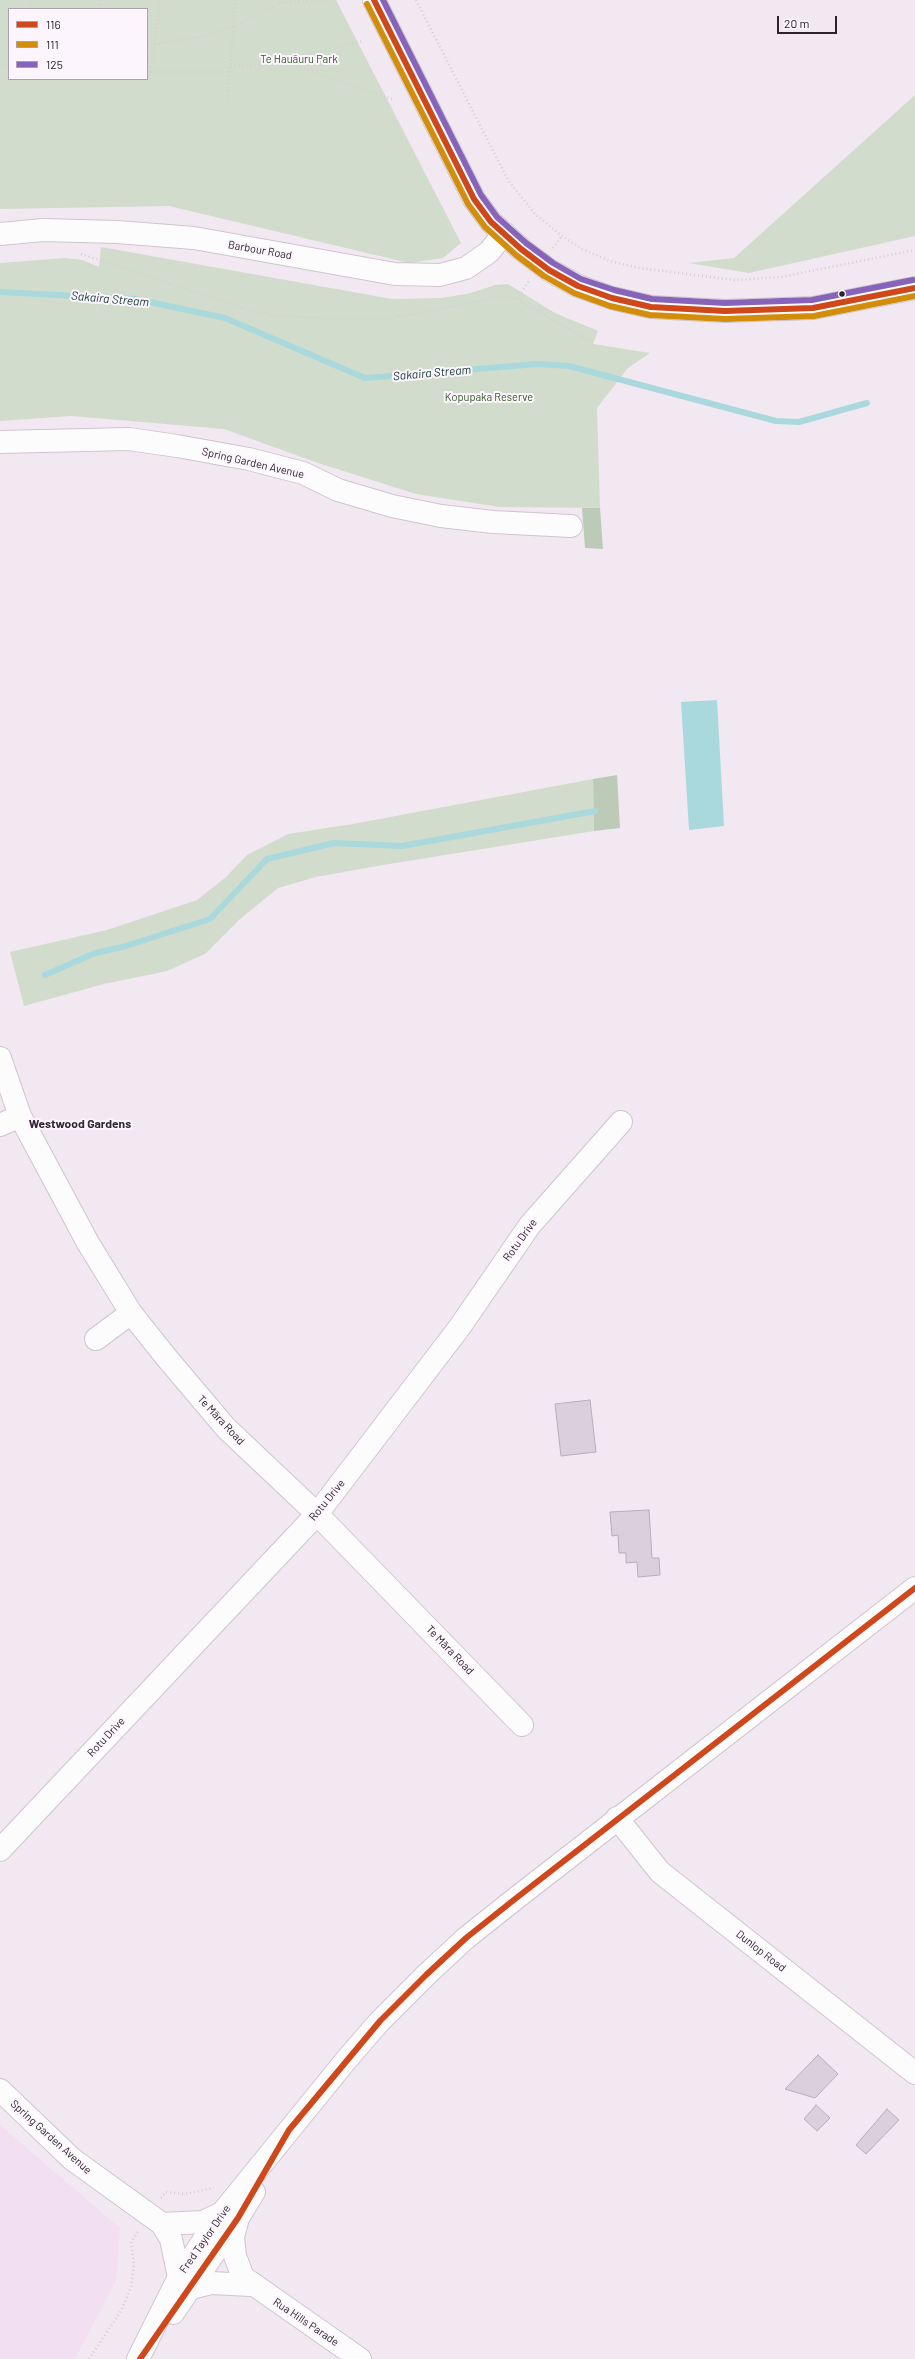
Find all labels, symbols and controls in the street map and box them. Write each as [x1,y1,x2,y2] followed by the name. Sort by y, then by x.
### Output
[8,8,148,80] legend
[779,8,839,34] scale bar
[784,16,810,30] text: 20 m
[46,17,61,31] text: 116
[46,37,59,51] text: 111
[260,52,338,66] park label: Te Hauāuru Park
[46,57,63,71] text: 125
[227,238,293,262] street label: Barbour Road
[70,288,150,310] water label: Sakaira Stream
[837,289,847,299] unlabelled marker
[392,362,472,384] water label: Sakaira Stream
[445,390,533,404] park label: Kopupaka Reserve
[201,445,305,481] street label: Spring Garden Avenue
[29,1117,131,1131] district label: Westwood Gardens
[500,1216,540,1264] street label: Rotu Drive
[195,1392,247,1448] street label: Te Māra Road
[306,1477,348,1523] street label: Rotu Drive
[423,1623,477,1677] street label: Te Māra Road
[84,1714,128,1760] street label: Rotu Drive
[733,1927,789,1975] street label: Dunlop Road
[8,2097,94,2177] street label: Spring Garden Avenue
[177,2202,233,2276] street label: Fred Taylor Drive
[271,2295,341,2349] street label: Rua Hills Parade

